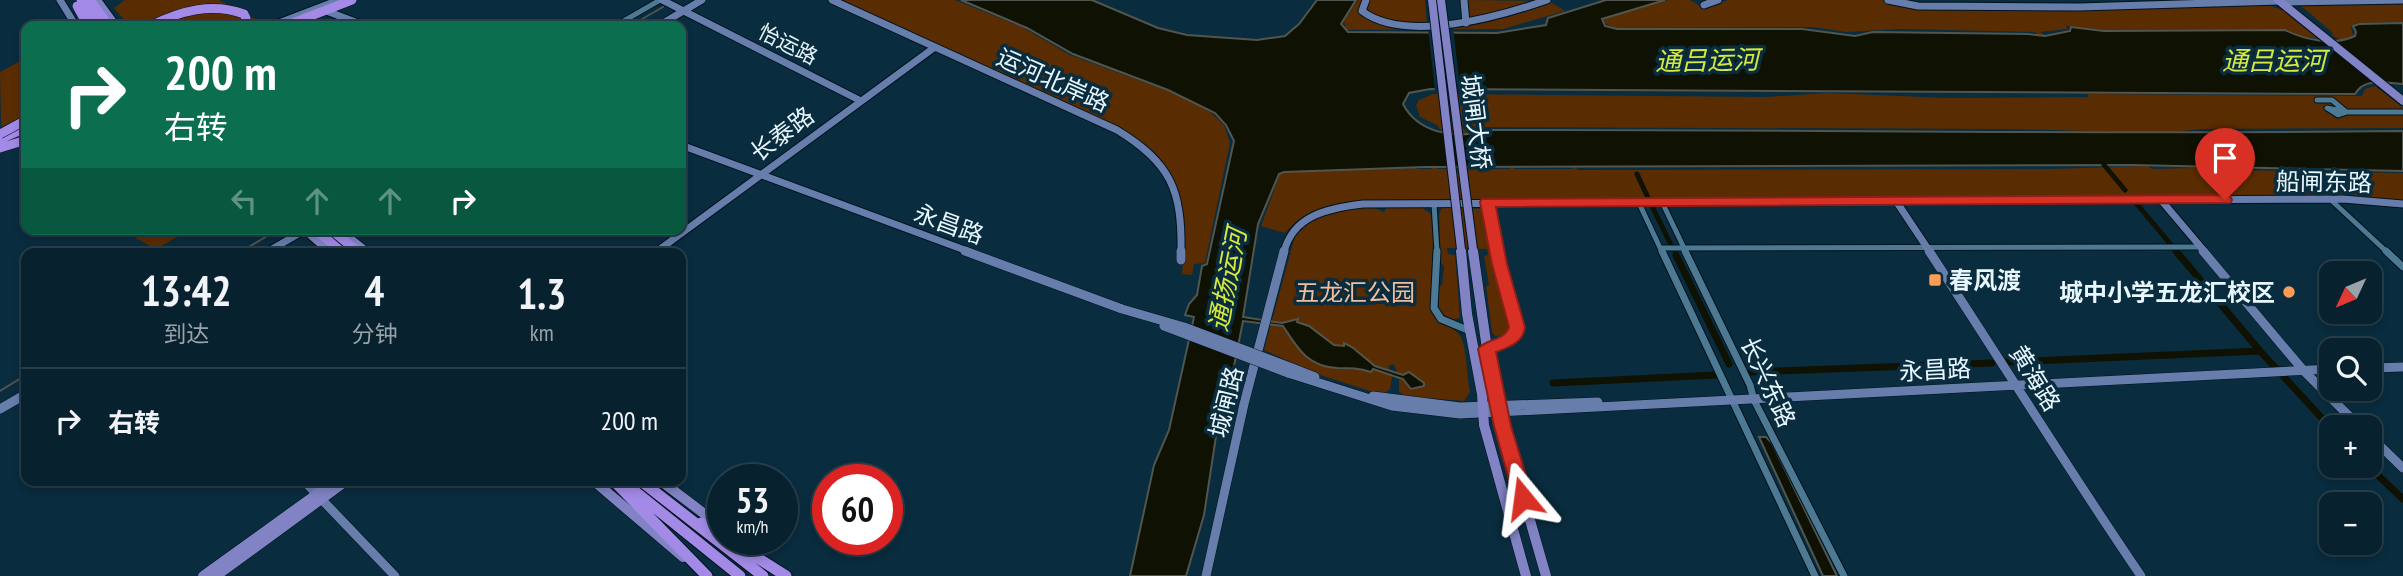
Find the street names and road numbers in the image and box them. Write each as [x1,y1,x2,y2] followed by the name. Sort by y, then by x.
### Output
[754,18,822,70] street label: 怡运路
[992,41,1114,119] street label: 运河北岸路
[1455,72,1497,172] street label: 城闸大桥
[744,100,820,168] street label: 长泰路
[2276,166,2372,198] street label: 船闸东路
[910,197,988,251] street label: 永昌路
[1734,332,1802,432] street label: 长兴东路
[2003,339,2067,417] street label: 黄海路
[1898,353,1972,387] street label: 永昌路
[1202,363,1250,441] street label: 城闸路

